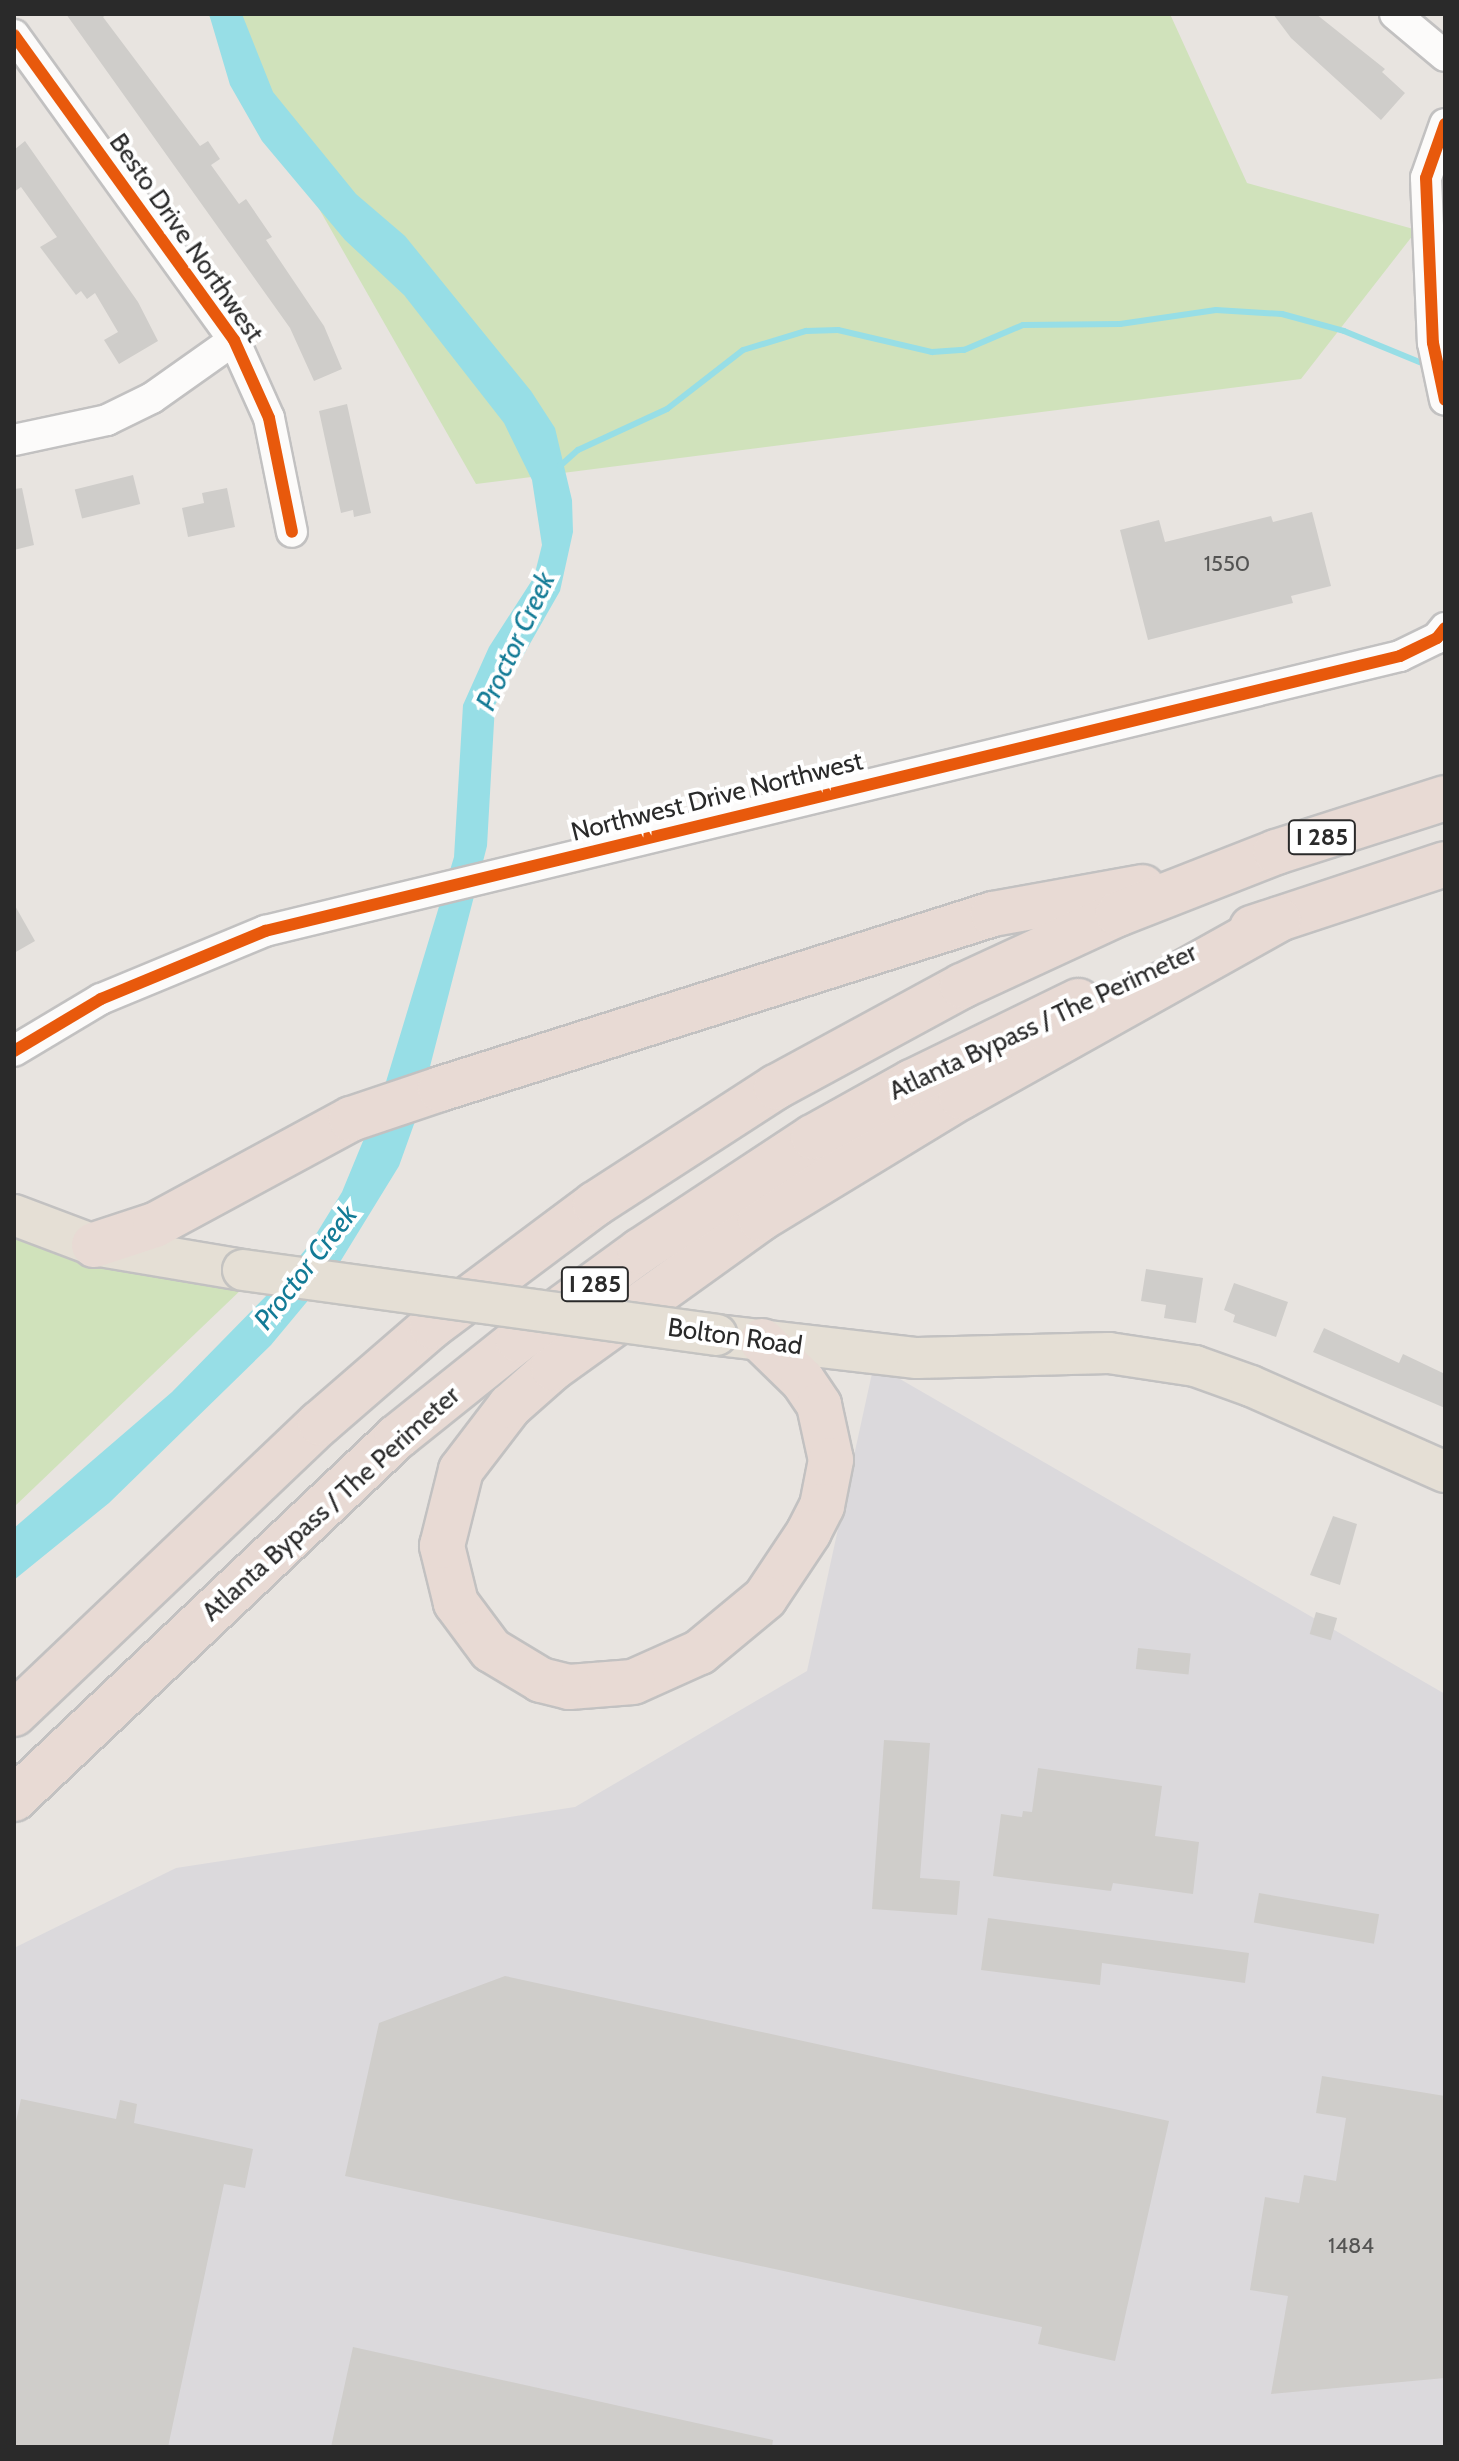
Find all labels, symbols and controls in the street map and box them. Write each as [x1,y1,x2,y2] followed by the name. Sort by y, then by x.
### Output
[102,128,270,348] street label: Besto Drive Northwest
[1204,551,1250,577] house number: 1550
[468,567,562,715] water label: Proctor Creek
[568,746,866,848] street label: Northwest Drive Northwest
[1286,817,1358,857] road number: I 285
[884,937,1202,1107] street label: Atlanta Bypass / The Perimeter
[246,1198,364,1336] water label: Proctor Creek
[559,1264,631,1304] road number: I 285
[666,1312,804,1362] street label: Bolton Road
[196,1380,466,1628] street label: Atlanta Bypass / The Perimeter
[1328,2233,1374,2259] house number: 1484

